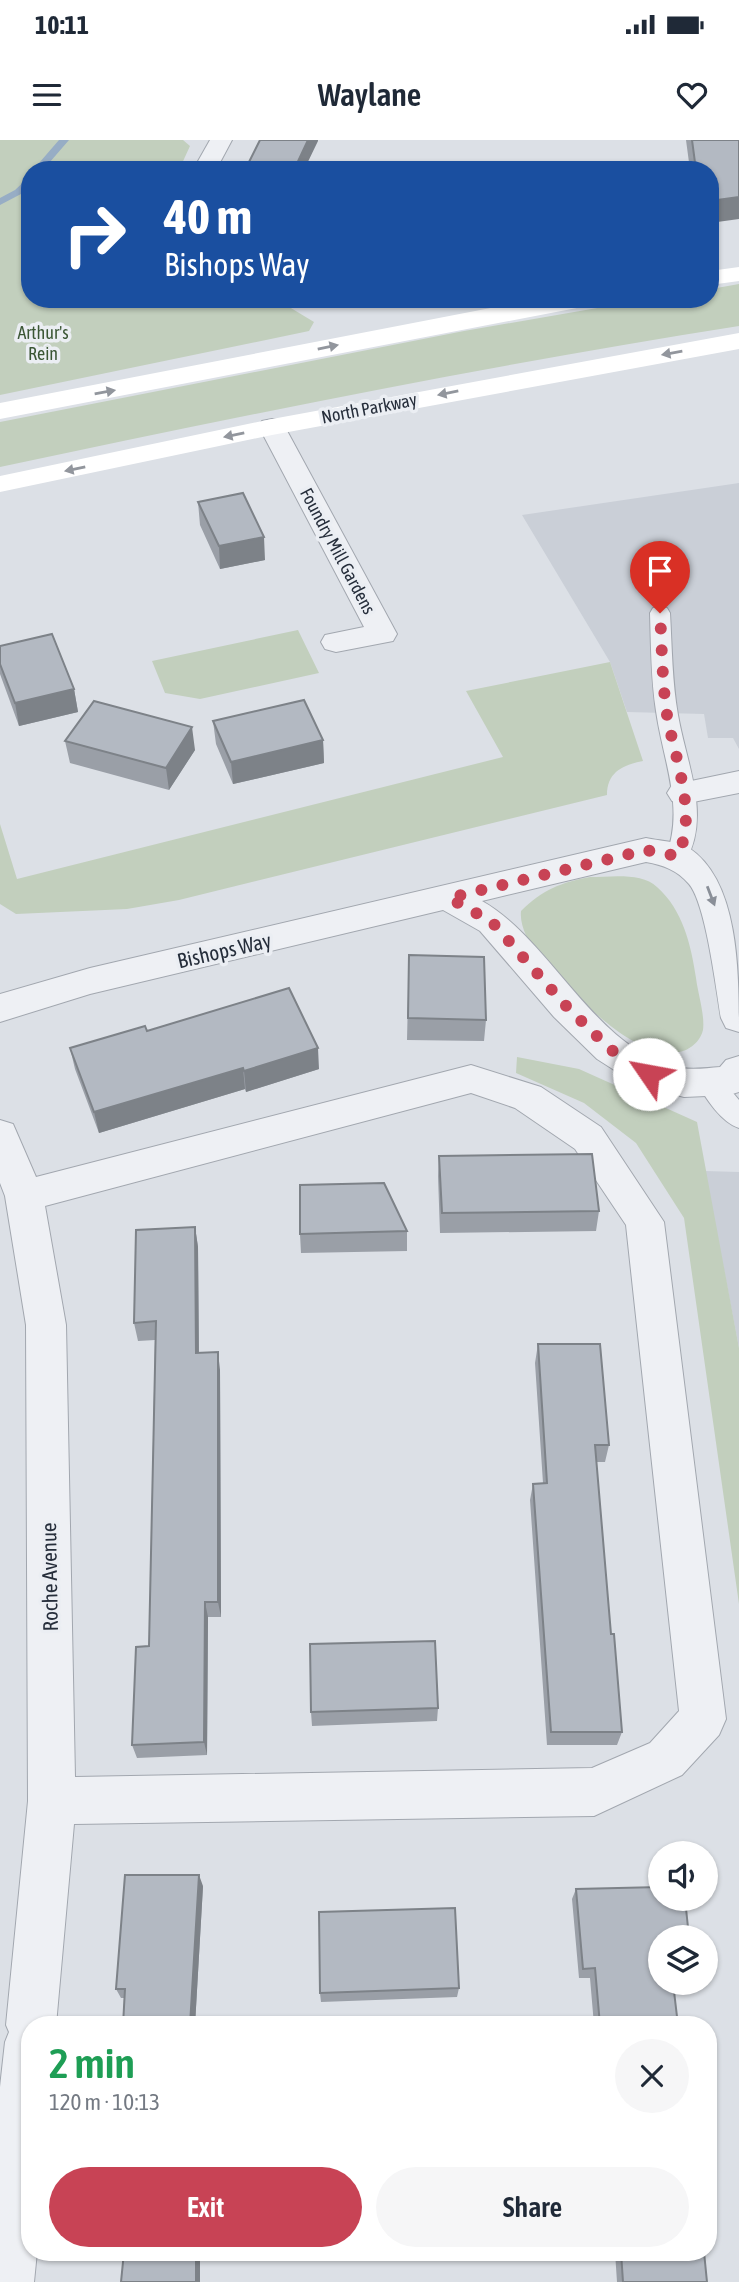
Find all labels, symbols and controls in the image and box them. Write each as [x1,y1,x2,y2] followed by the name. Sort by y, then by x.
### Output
[35,10,89,40] text: 10:11
[28,76,66,114] icon: menu
[318,76,421,113] text: Waylane
[673,76,711,114] icon: heart
[164,188,252,244] text: 40 m
[49,189,140,280] icon: right
[164,246,310,283] text: Bishops Way
[17,322,69,364] park label: Arthur's Rein
[317,342,339,353] one-way arrow
[661,348,683,359] one-way arrow
[94,386,116,397] one-way arrow
[319,388,419,428] street label: North Parkway
[437,388,459,399] one-way arrow
[223,430,245,441] one-way arrow
[64,463,86,474] one-way arrow
[296,484,380,618] street label: Foundry Mill Gardens
[630,541,690,613] pin
[641,552,679,590] icon: arrive
[706,886,717,907] one-way arrow
[175,927,274,972] street label: Bishops Way
[612,1037,686,1111] position arrow
[36,1522,62,1632] street label: Roche Avenue
[648,1841,718,1995] map controls
[648,1841,718,1911] button: sound
[648,1925,718,1995] button: layers
[49,2039,135,2087] text: 2 min
[615,2039,689,2113] button: close
[49,2089,160,2115] text: 120 m · 10:13
[49,2167,362,2247] button: Exit
[376,2167,689,2247] button: Share

